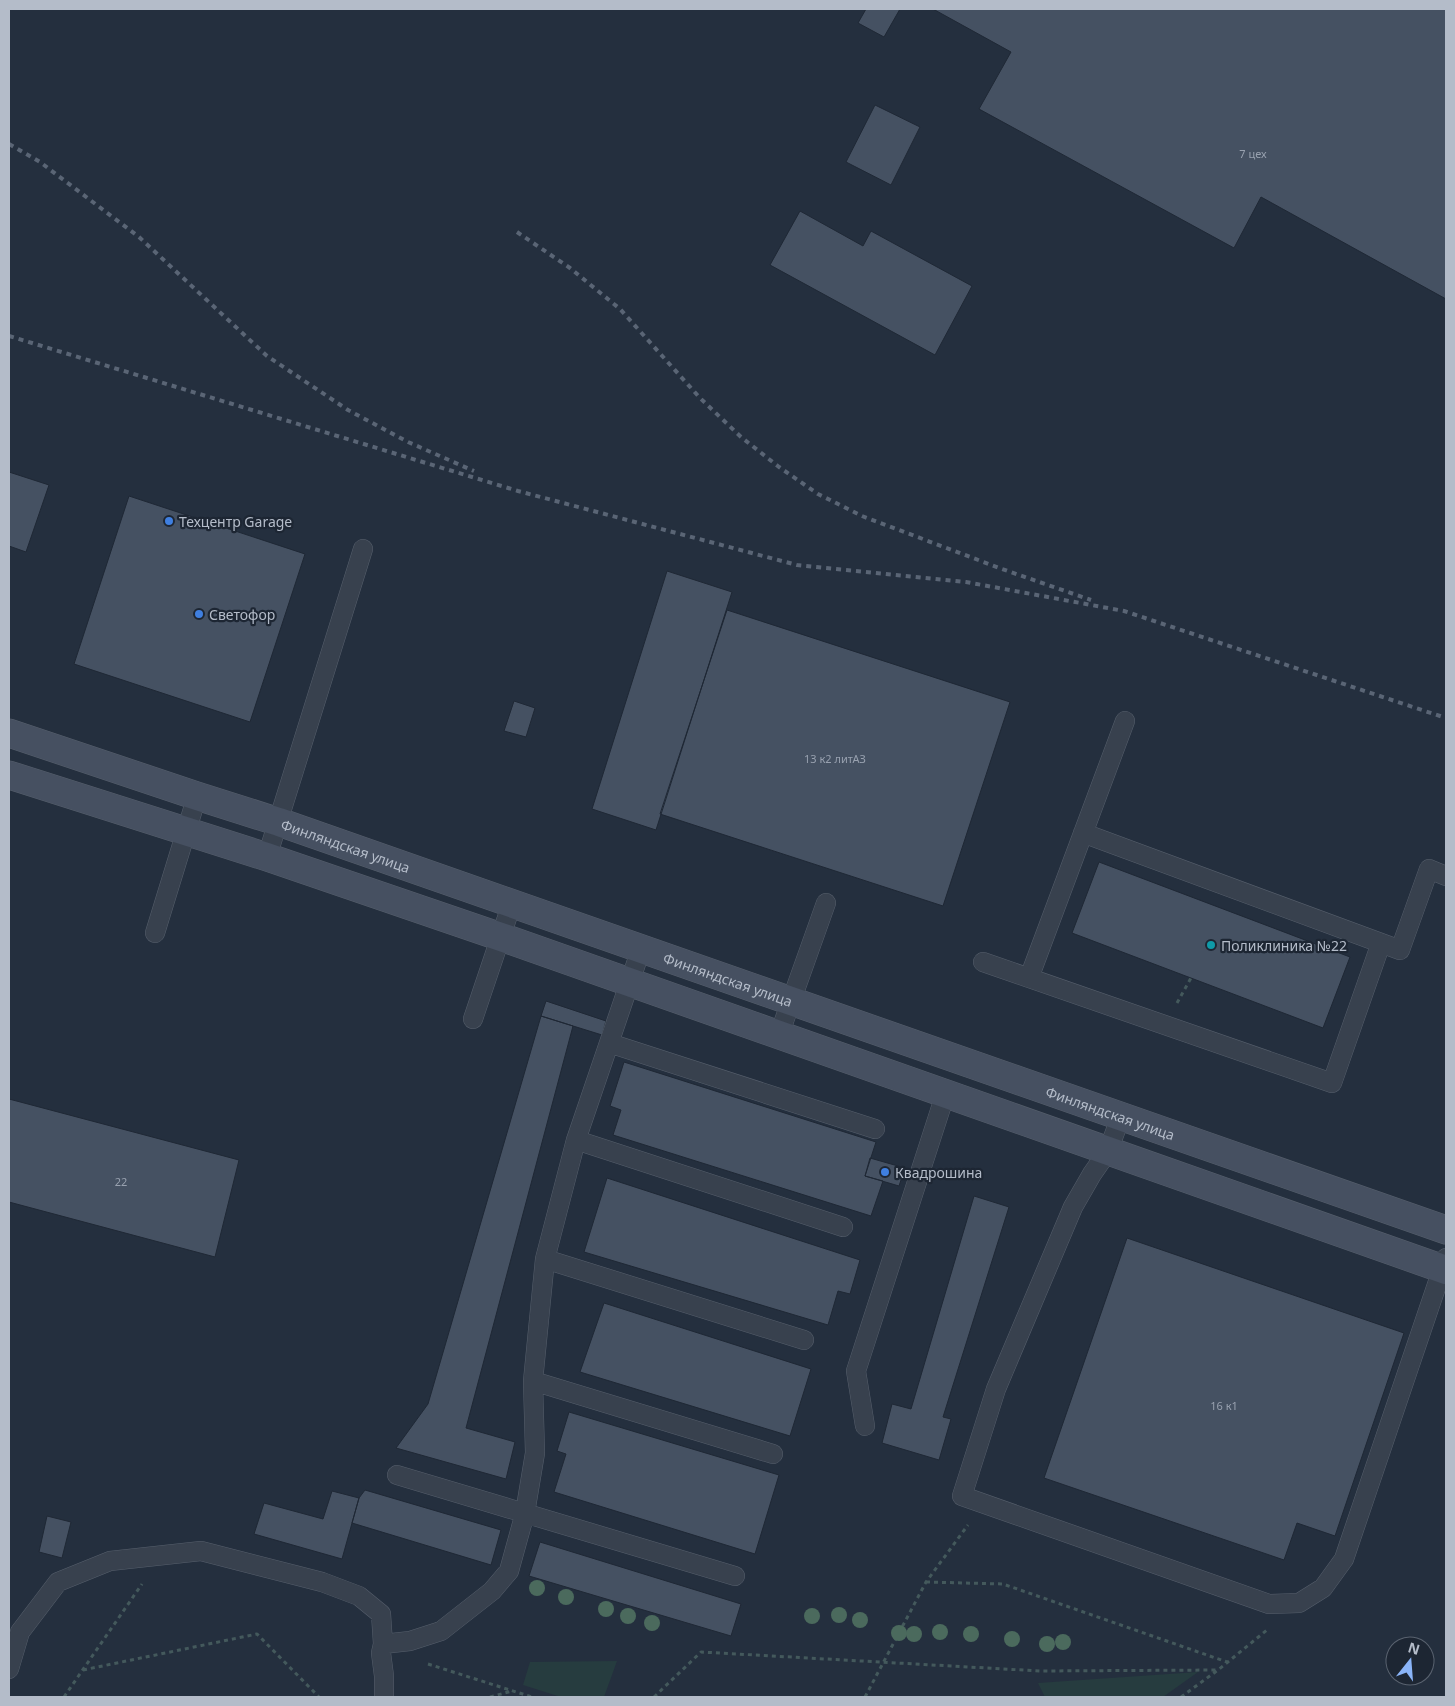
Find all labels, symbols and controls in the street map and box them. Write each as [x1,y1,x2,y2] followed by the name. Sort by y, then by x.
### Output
[1239,146,1267,161] house number: 7 цех
[179,512,292,531] place label: Техцентр Garage
[163,515,175,527] marker: Техцентр Garage
[209,605,275,624] place label: Светофор
[193,608,205,620] marker: Светофор
[804,751,866,766] house number: 13 к2 литАЗ
[279,814,413,877] street label: Финляндская улица
[1221,936,1347,955] place label: Поликлиника №22
[1205,939,1217,951] marker: Поликлиника №22
[661,948,795,1010] street label: Финляндская улица
[1043,1081,1177,1144] street label: Финляндская улица
[895,1163,982,1182] place label: Квадрошина
[879,1166,891,1178] marker: Квадрошина
[115,1174,127,1189] house number: 22
[1210,1398,1238,1413] house number: 16 к1
[1385,1636,1435,1686] north arrow
[1406,1637,1422,1659] text: N

